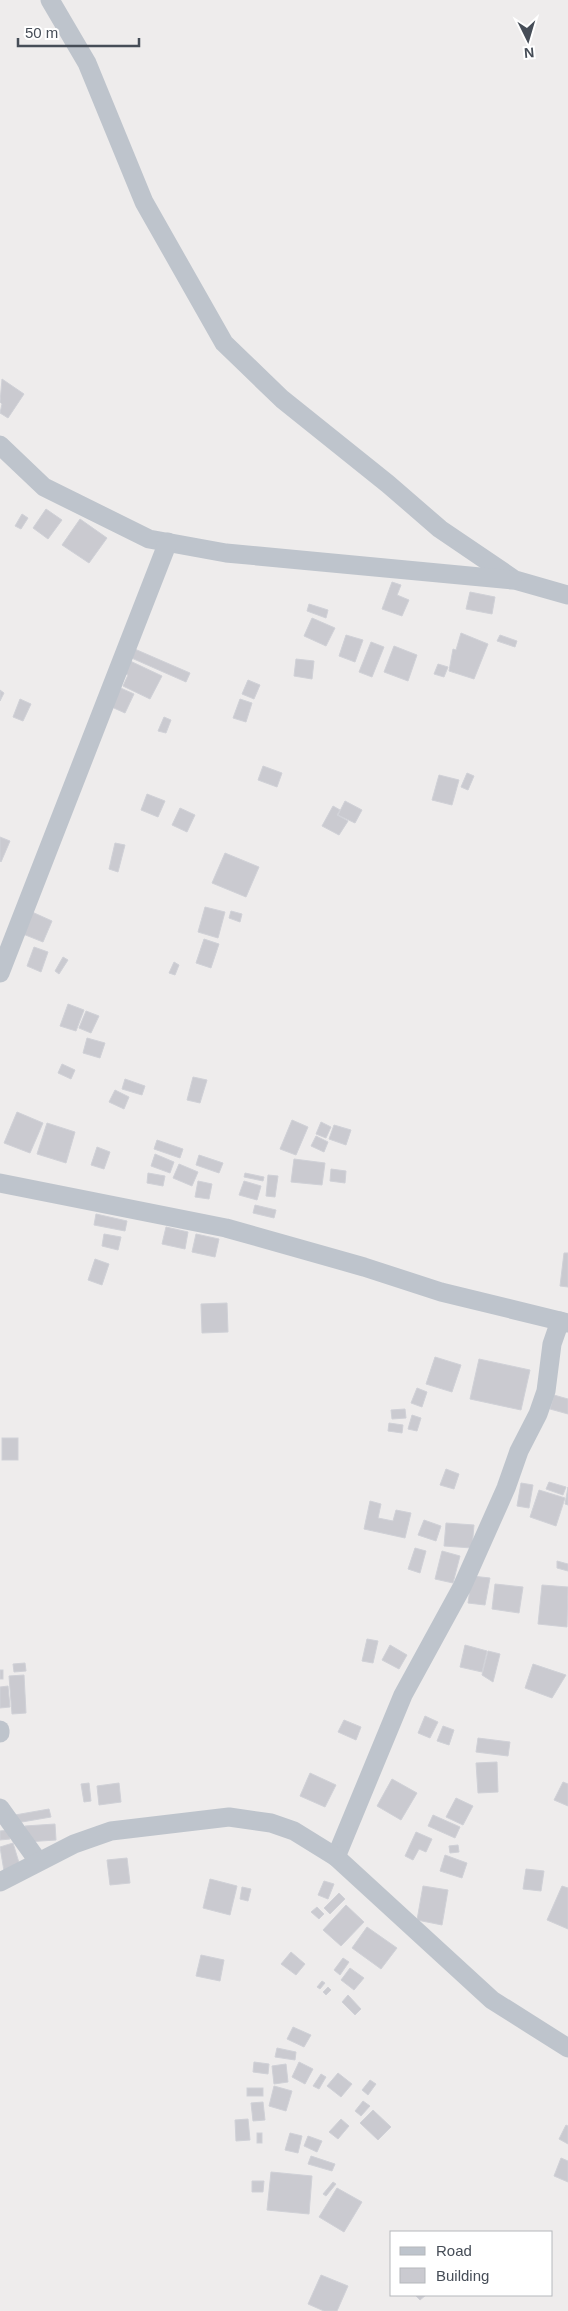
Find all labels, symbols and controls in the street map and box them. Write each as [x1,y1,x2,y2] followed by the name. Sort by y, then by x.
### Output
[18,15,139,47] scale bar
[503,15,553,65] north arrow
[25,24,58,41] text: 50 m
[523,45,535,61] text: N
[390,2231,553,2296] legend
[436,2242,472,2259] text: Road
[436,2267,489,2284] text: Building

